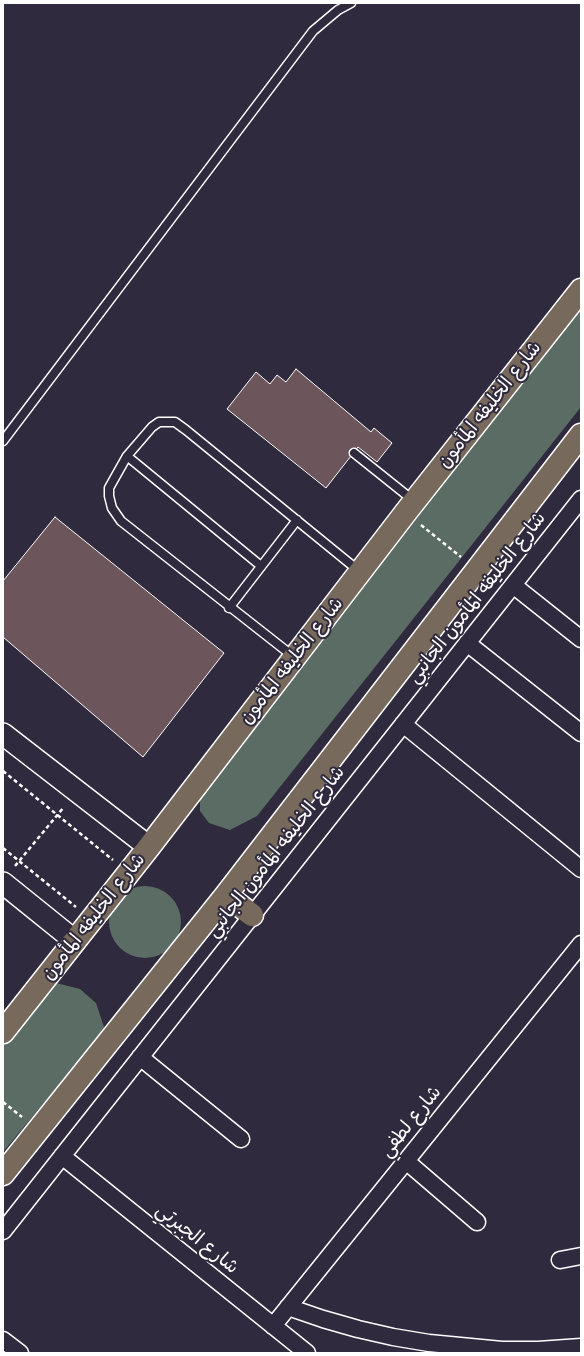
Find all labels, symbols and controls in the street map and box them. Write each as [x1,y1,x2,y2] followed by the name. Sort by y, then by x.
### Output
[433,337,547,473] street label: شارع الخليفه المأمون
[403,508,551,688] street label: شارع الخليفه المأمون الجانبي
[235,593,349,729] street label: شارع الخليفه المأمون
[202,762,350,942] street label: شارع الخليفه المأمون الجانبي
[37,849,151,985] street label: شارع الخليفه المأمون
[375,1082,447,1162] street label: شارع لطفي
[151,1199,243,1279] street label: شارع الجبرتي

